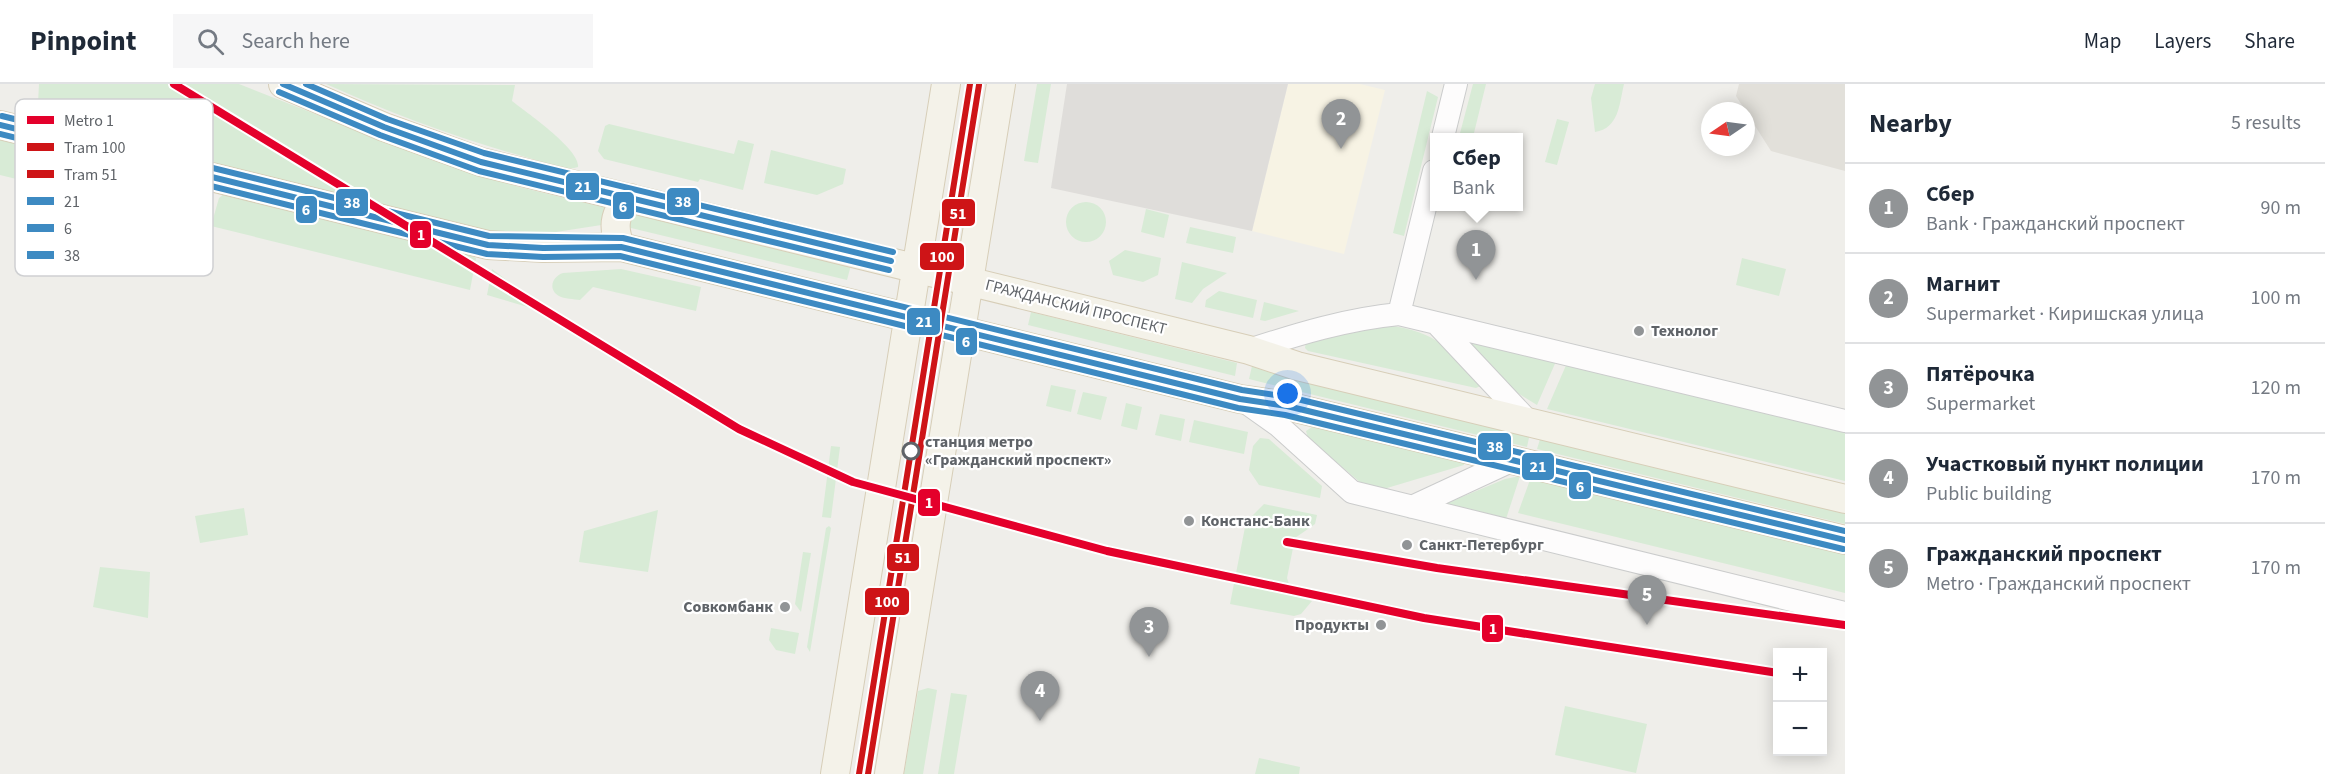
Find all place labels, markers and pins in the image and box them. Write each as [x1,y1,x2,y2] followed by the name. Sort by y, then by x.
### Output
[1322,100,1360,149] pin: 2
[1456,230,1496,280] pin: 1
[1651,320,1718,342] place label: Технолог
[1632,324,1646,338] marker: Технолог
[925,431,1112,471] place label: станция метро «Гражданский проспект»
[902,442,920,460] marker: станция метро «Гражданский проспект»
[1201,510,1310,532] place label: Констанс-Банк
[1182,514,1196,528] marker: Констанс-Банк
[1419,534,1544,556] place label: Санкт-Петербург
[1400,538,1414,552] marker: Санкт-Петербург
[1628,576,1666,625] pin: 5
[683,596,773,618] place label: Совкомбанк
[778,600,792,614] marker: Совкомбанк
[1130,608,1168,657] pin: 3
[1295,614,1369,636] place label: Продукты
[1374,618,1388,632] marker: Продукты
[1020,672,1060,721] pin: 4

